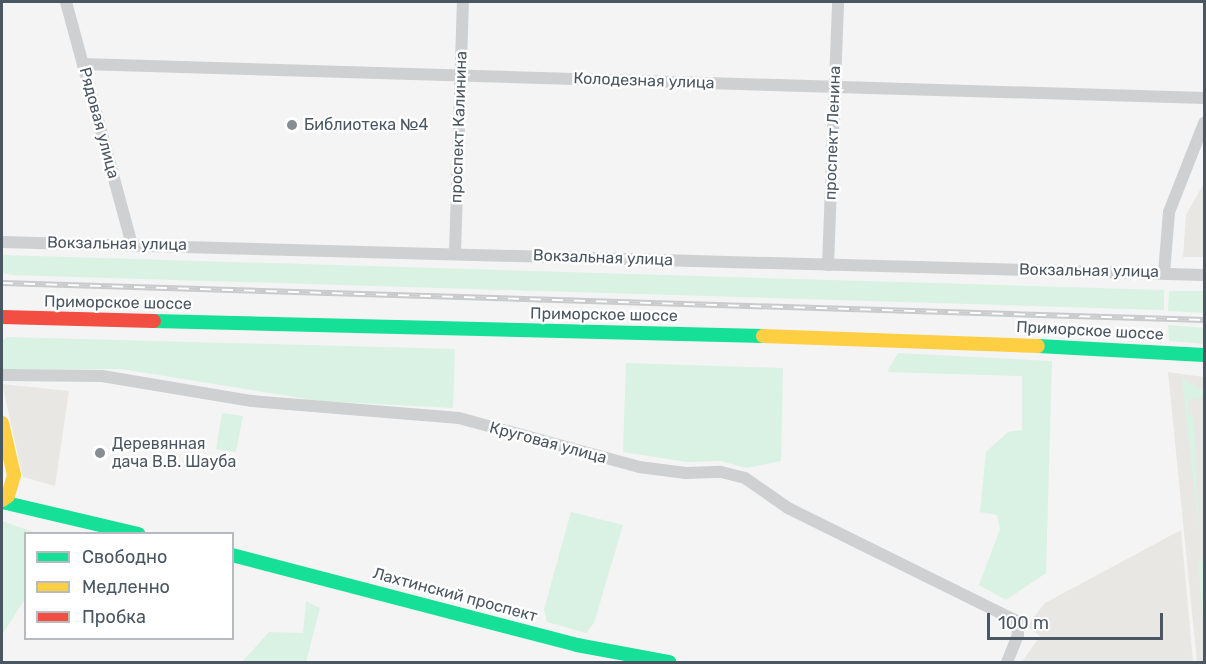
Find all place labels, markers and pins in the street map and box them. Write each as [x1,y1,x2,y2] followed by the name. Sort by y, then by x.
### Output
[304,115,428,135] place label: Библиотека №4
[285,118,299,132] marker: Библиотека №4
[112,434,236,472] place label: Деревянная дача В.В. Шауба
[93,446,107,460] marker: Деревянная дача В.В. Шауба

